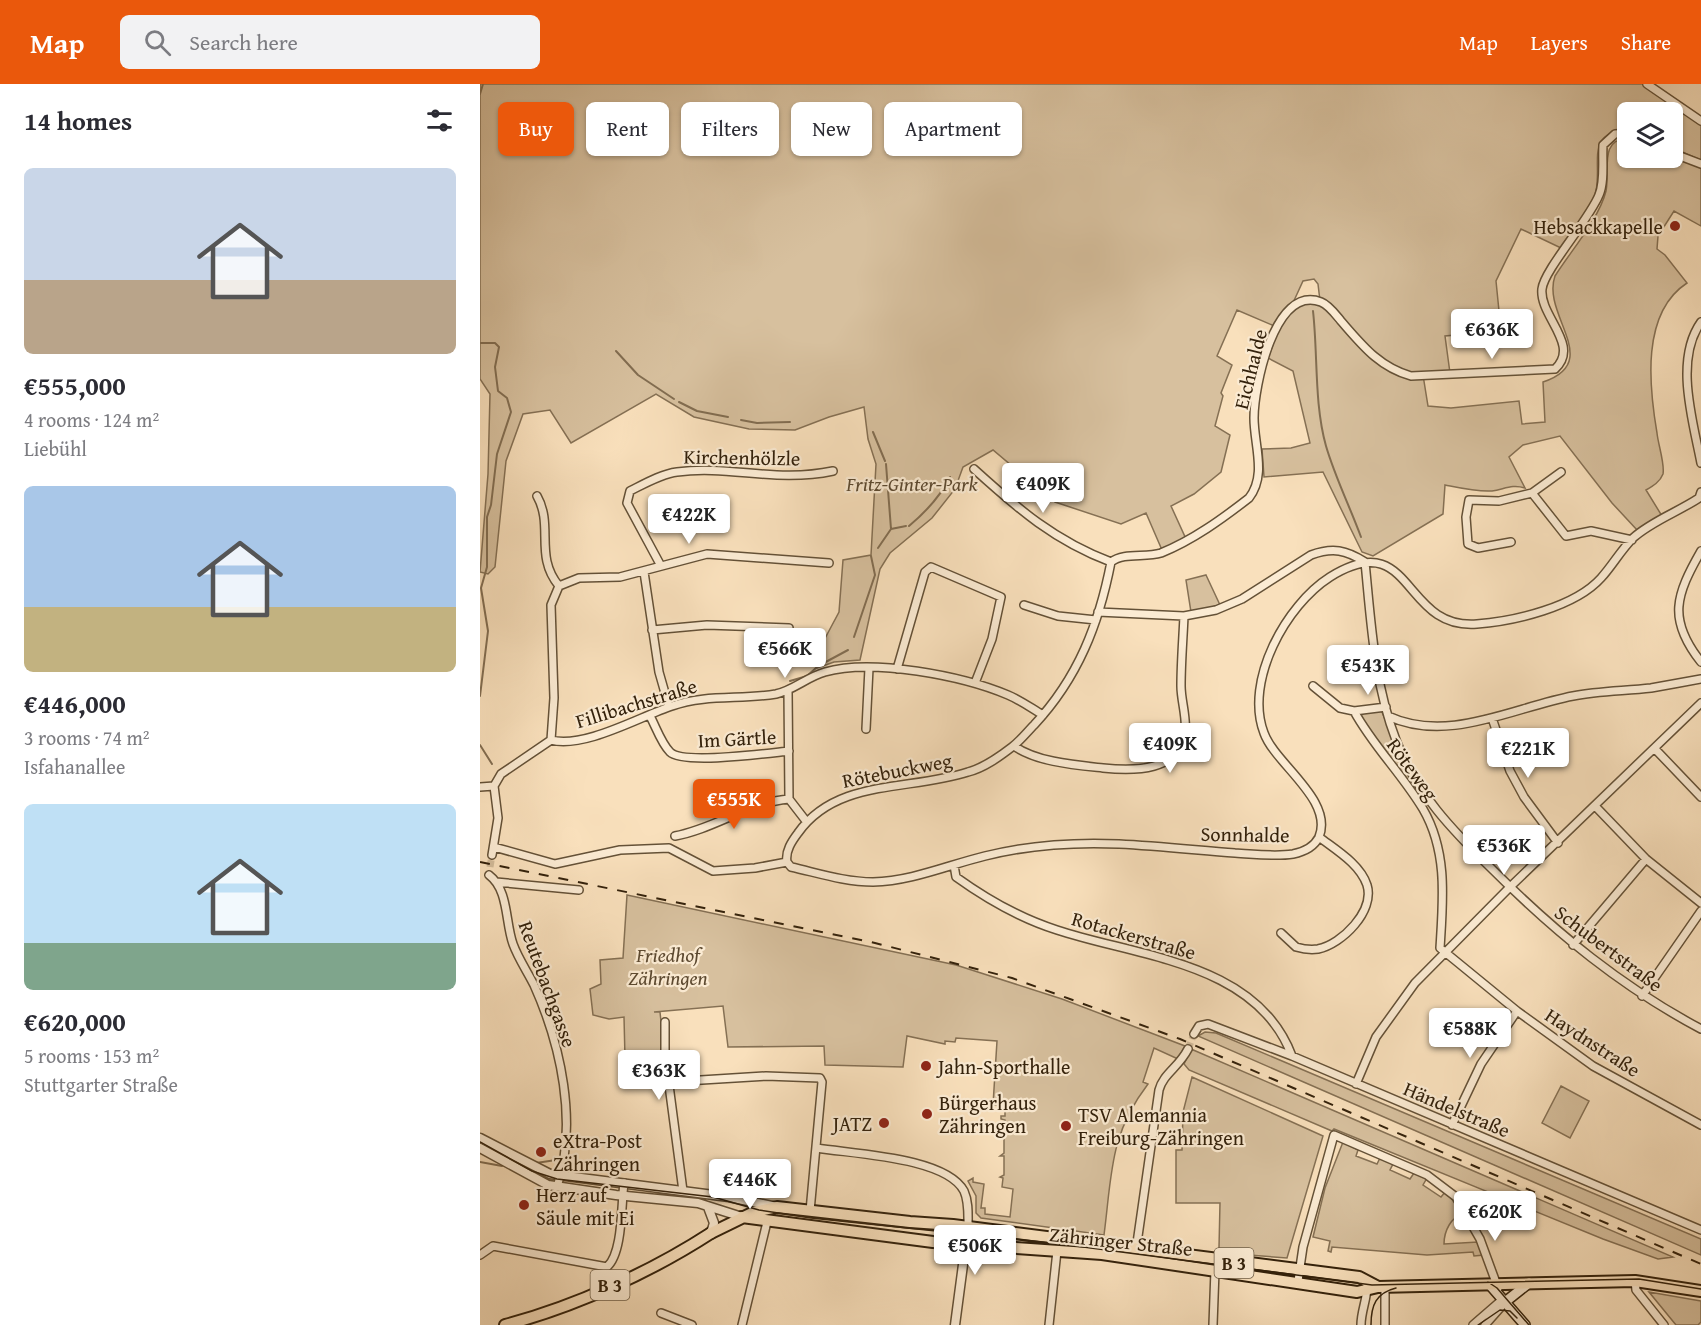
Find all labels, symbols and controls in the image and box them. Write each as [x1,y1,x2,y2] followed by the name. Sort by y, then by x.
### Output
[120,15,540,69] search box
[30,22,84,63] text: Map
[141,26,174,59] icon: search
[189,26,298,58] text: Search here
[1459,27,1498,58] text: Map
[1531,27,1588,58] text: Layers
[1621,27,1671,58] text: Share
[24,101,132,140] text: 14 homes
[498,102,574,156] chip: Buy
[586,102,669,156] chip: Rent
[681,102,779,156] chip: Filters
[791,102,872,156] chip: New
[884,102,1022,156] chip: Apartment
[1617,102,1683,168] map controls
[1617,102,1683,168] button: layers
[423,104,456,137] icon: filters
[186,207,294,315] icon: home
[1533,212,1663,241] place label: Hebsackkapelle
[1668,219,1682,233] marker: Hebsackkapelle
[1450,309,1534,360] pin: €636K
[1465,314,1519,343] text: €636K
[1226,326,1274,412] street label: Eichhalde
[24,366,126,405] text: €555,000
[24,405,159,434] text: 4 rooms · 124 m²
[24,434,87,463] text: Liebühl
[683,441,801,473] street label: Kirchenhölzle
[1001,463,1085,514] pin: €409K
[1016,468,1070,497] text: €409K
[845,469,979,498] park label: Fritz-Ginter-Park
[647,494,731,545] pin: €422K
[662,499,716,528] text: €422K
[186,525,294,633] icon: home
[743,628,827,679] pin: €566K
[758,633,812,662] text: €566K
[1326,645,1410,696] pin: €543K
[1341,650,1395,679] text: €543K
[572,671,700,735] street label: Fillibachstraße
[24,684,126,723] text: €446,000
[697,721,777,755] street label: Im Gärtle
[24,723,150,752] text: 3 rooms · 74 m²
[1128,723,1212,774] pin: €409K
[1143,728,1197,757] text: €409K
[1486,728,1570,779] pin: €221K
[1380,732,1446,806] street label: Röteweg
[1501,733,1555,762] text: €221K
[840,745,954,795] street label: Rötebuckweg
[24,752,125,781] text: Isfahanallee
[692,779,776,830] pin: €555K
[707,784,761,813] text: €555K
[1200,819,1290,849] street label: Sonnhalde
[1462,825,1546,876] pin: €536K
[1477,830,1531,859] text: €536K
[186,843,294,951] icon: home
[1549,898,1669,998] street label: Schubertstraße
[1069,903,1199,967] street label: Rotackerstraße
[512,917,584,1051] street label: Reutebachgasse
[628,940,708,992] park label: Friedhof Zähringen
[1540,1000,1646,1084] street label: Haydnstraße
[24,1002,126,1041] text: €620,000
[1428,1008,1512,1059] pin: €588K
[1443,1013,1497,1042] text: €588K
[24,1041,159,1070] text: 5 rooms · 153 m²
[617,1050,701,1101] pin: €363K
[935,1052,1070,1081] place label: Jahn-Sporthalle
[632,1055,686,1084] text: €363K
[919,1059,933,1073] marker: Jahn-Sporthalle
[24,1070,178,1099] text: Stuttgarter Straße
[1399,1074,1515,1144] street label: Händelstraße
[939,1088,1036,1140] place label: Bürgerhaus Zähringen
[1078,1100,1244,1152] place label: TSV Alemannia Freiburg-Zähringen
[920,1107,934,1121] marker: Bürgerhaus Zähringen
[830,1109,872,1138] place label: JATZ
[877,1116,891,1130] marker: JATZ
[1059,1119,1073,1133] marker: TSV Alemannia Freiburg-Zähringen
[553,1126,642,1178] place label: eXtra-Post Zähringen
[534,1145,548,1159] marker: eXtra-Post Zähringen
[708,1159,792,1210] pin: €446K
[723,1164,777,1193] text: €446K
[536,1180,635,1232] place label: Herz auf Säule mit Ei
[1453,1191,1537,1242] pin: €620K
[1468,1196,1522,1225] text: €620K
[517,1198,531,1212] marker: Herz auf Säule mit Ei
[1048,1219,1194,1263] street label: Zähringer Straße
[933,1225,1017,1276] pin: €506K
[948,1230,1002,1259] text: €506K
[1214,1248,1254,1278] road number: B 3
[590,1270,630,1300] road number: B 3

